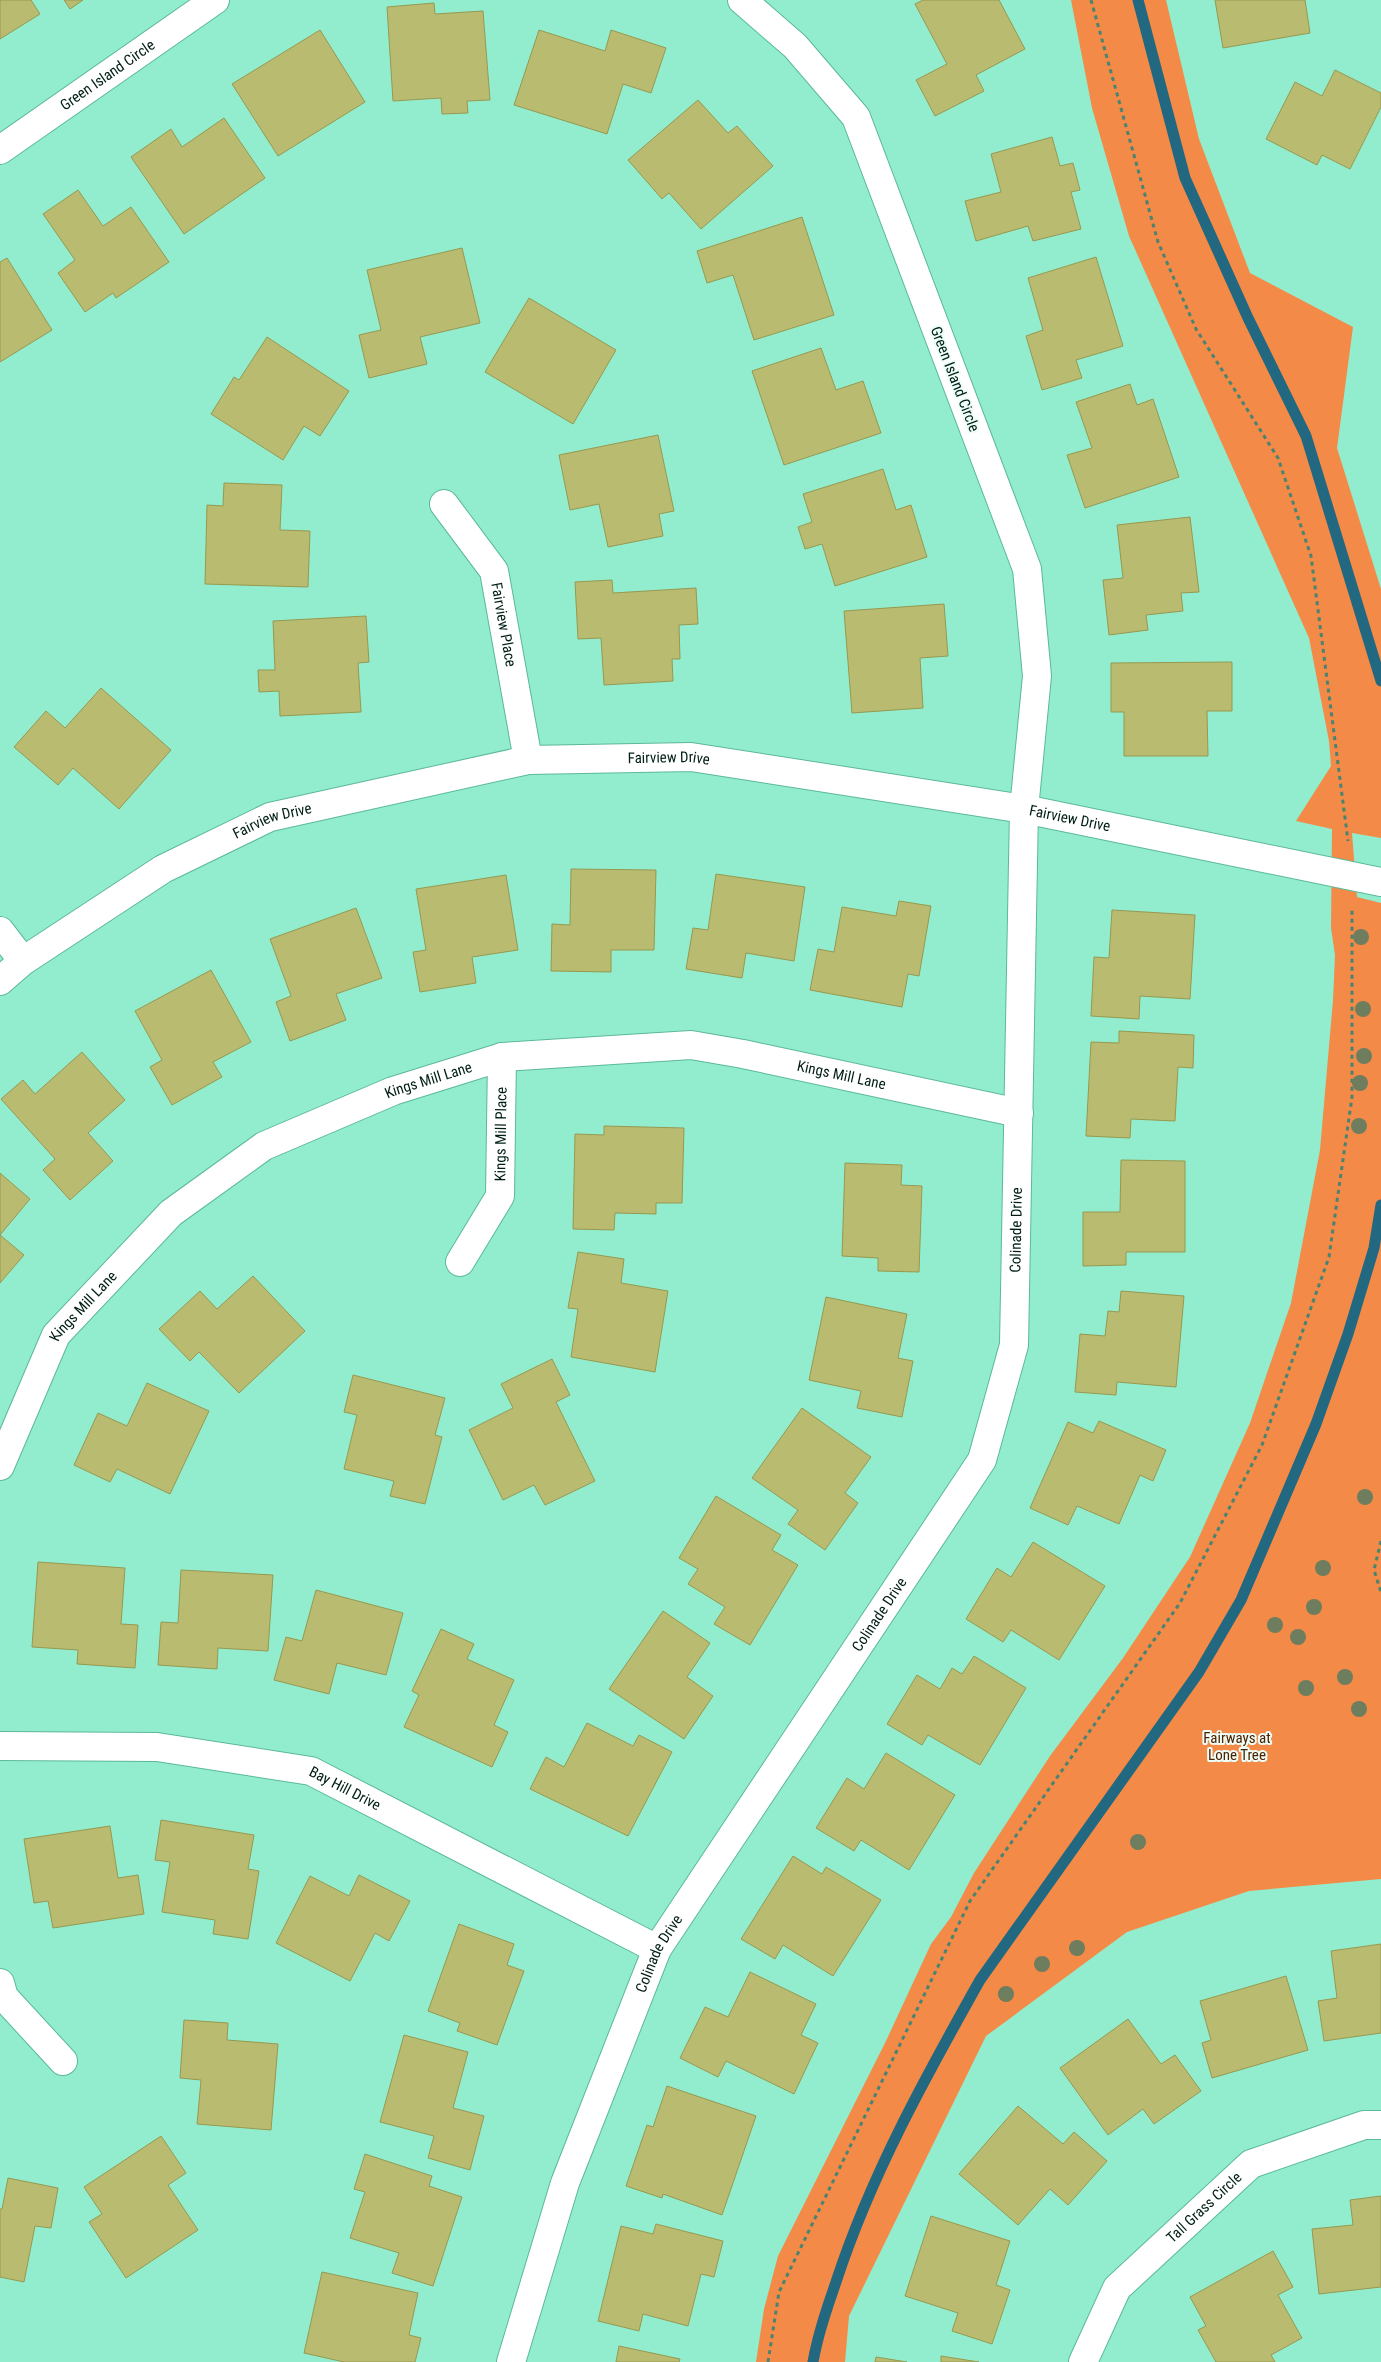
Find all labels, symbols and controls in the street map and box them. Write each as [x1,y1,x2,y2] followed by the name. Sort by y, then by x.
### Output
[57,36,158,114] street label: Green Island Circle
[927,324,983,434] street label: Green Island Circle
[487,581,520,668] street label: Fairview Place
[627,748,711,769] street label: Fairview Drive
[230,799,313,843] street label: Fairview Drive
[1028,801,1112,835] street label: Fairview Drive
[795,1057,888,1093] street label: Kings Mill Lane
[382,1058,474,1102] street label: Kings Mill Lane
[491,1087,511,1182] street label: Kings Mill Place
[1006,1187,1026,1273] street label: Colinade Drive
[45,1267,121,1344] street label: Kings Mill Lane
[848,1574,910,1655] street label: Colinade Drive
[1203,1729,1271,1764] park label: Fairways at Lone Tree
[306,1763,384,1814] street label: Bay Hill Drive
[632,1911,686,1995] street label: Colinade Drive
[1163,2168,1245,2247] street label: Tall Grass Circle

